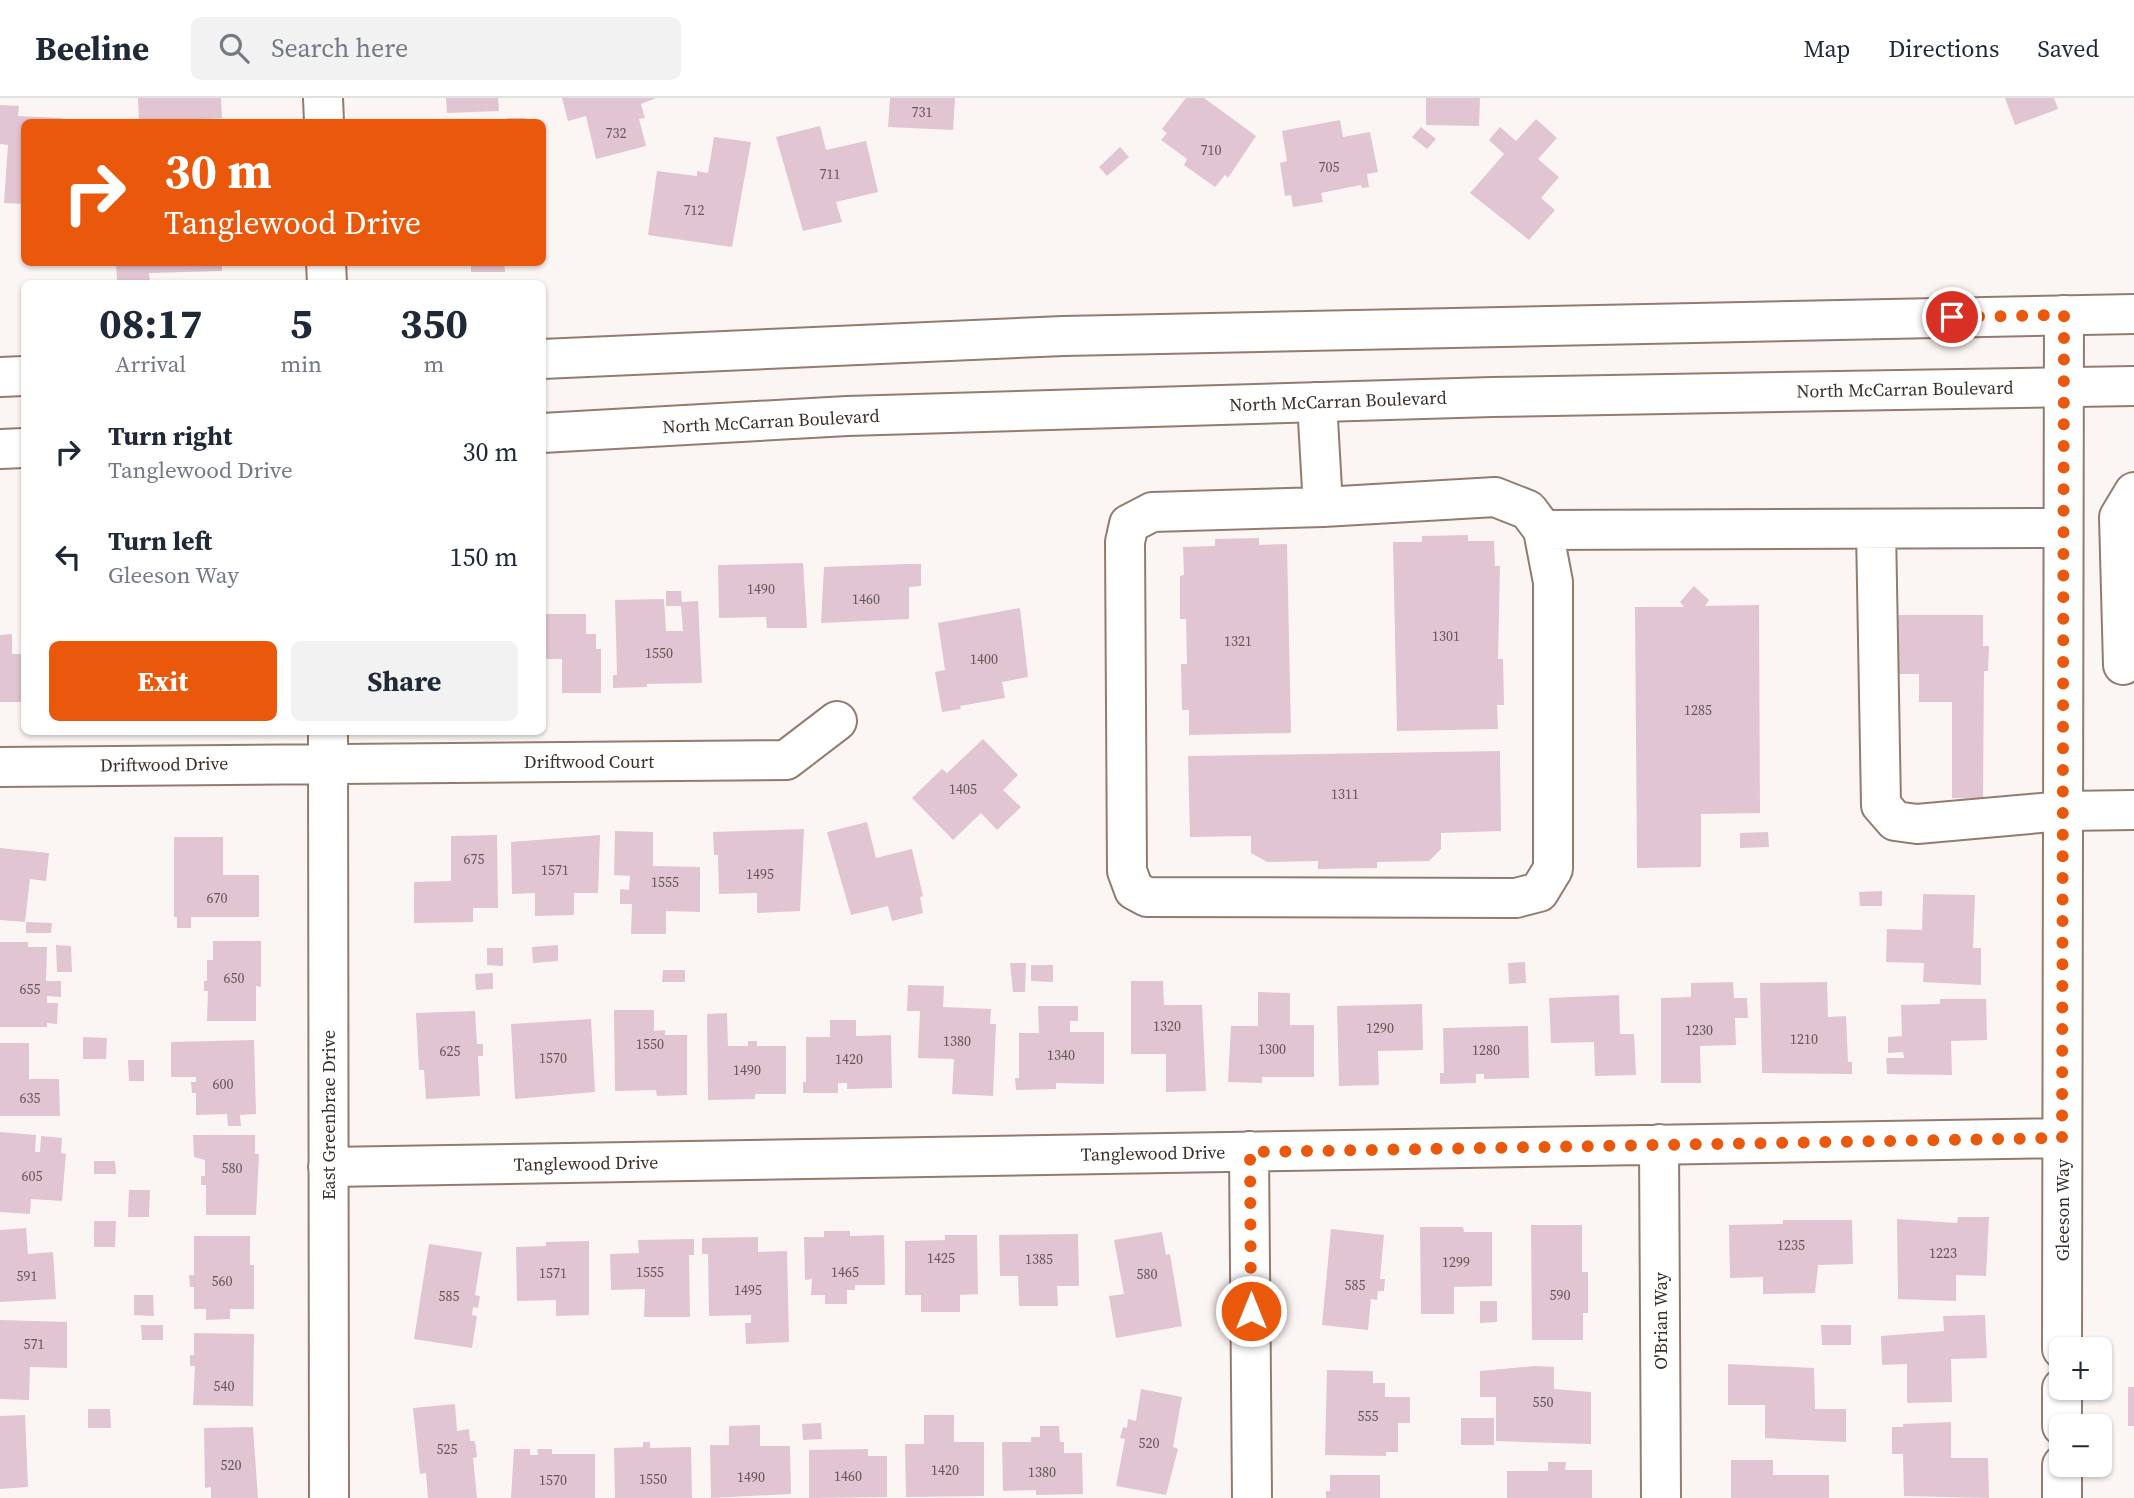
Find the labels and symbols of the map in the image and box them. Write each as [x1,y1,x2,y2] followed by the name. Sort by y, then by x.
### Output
[912,102,933,122] house number: 731
[606,123,627,143] house number: 732
[1201,140,1222,160] house number: 710
[1319,157,1340,177] house number: 705
[820,164,841,184] house number: 711
[684,200,705,220] house number: 712
[1922,287,1982,347] pin
[1796,375,2014,403] street label: North McCarran Boulevard
[1229,385,1447,417] street label: North McCarran Boulevard
[662,403,880,439] street label: North McCarran Boulevard
[747,579,775,599] house number: 1490
[852,589,880,609] house number: 1460
[1432,626,1460,646] house number: 1301
[1224,631,1252,651] house number: 1321
[645,643,673,663] house number: 1550
[970,649,998,669] house number: 1400
[1684,700,1712,720] house number: 1285
[524,749,654,774] street label: Driftwood Court
[100,750,228,778] street label: Driftwood Drive
[949,779,977,799] house number: 1405
[1331,784,1359,804] house number: 1311
[464,849,485,869] house number: 675
[541,860,569,880] house number: 1571
[746,864,774,884] house number: 1495
[651,872,679,892] house number: 1555
[207,888,228,908] house number: 670
[224,968,245,988] house number: 650
[20,979,41,999] house number: 655
[1153,1016,1181,1036] house number: 1320
[1366,1018,1394,1038] house number: 1290
[1685,1020,1713,1040] house number: 1230
[1790,1029,1818,1049] house number: 1210
[316,1030,341,1200] street label: East Greenbrae Drive
[943,1031,971,1051] house number: 1380
[636,1034,664,1054] house number: 1550
[1258,1039,1286,1059] house number: 1300
[1472,1040,1500,1060] house number: 1280
[440,1041,461,1061] house number: 625
[1047,1045,1075,1065] house number: 1340
[539,1048,567,1068] house number: 1570
[835,1049,863,1069] house number: 1420
[733,1060,761,1080] house number: 1490
[213,1074,234,1094] house number: 600
[20,1088,41,1108] house number: 635
[1081,1139,1225,1167] street label: Tanglewood Drive
[514,1149,658,1177] street label: Tanglewood Drive
[222,1158,243,1178] house number: 580
[2050,1158,2075,1261] street label: Gleeson Way
[22,1166,43,1186] house number: 605
[1777,1235,1805,1255] house number: 1235
[1929,1243,1957,1263] house number: 1223
[927,1248,955,1268] house number: 1425
[1025,1249,1053,1269] house number: 1385
[1442,1252,1470,1272] house number: 1299
[636,1262,664,1282] house number: 1555
[831,1262,859,1282] house number: 1465
[539,1263,567,1283] house number: 1571
[1137,1264,1158,1284] house number: 580
[17,1266,38,1286] house number: 591
[212,1271,233,1291] house number: 560
[1648,1271,1673,1370] street label: O'Brian Way
[1214,1274,1288,1348] position arrow
[1345,1275,1366,1295] house number: 585
[734,1280,762,1300] house number: 1495
[1550,1285,1571,1305] house number: 590
[439,1286,460,1306] house number: 585
[24,1334,45,1354] house number: 571
[214,1376,235,1396] house number: 540
[1533,1392,1554,1412] house number: 550
[1358,1406,1379,1426] house number: 555
[1139,1433,1160,1453] house number: 520
[437,1439,458,1459] house number: 525
[221,1455,242,1475] house number: 520
[931,1460,959,1480] house number: 1420
[1028,1462,1056,1482] house number: 1380
[834,1466,862,1486] house number: 1460
[737,1467,765,1487] house number: 1490
[639,1469,667,1489] house number: 1550
[539,1470,567,1490] house number: 1570

